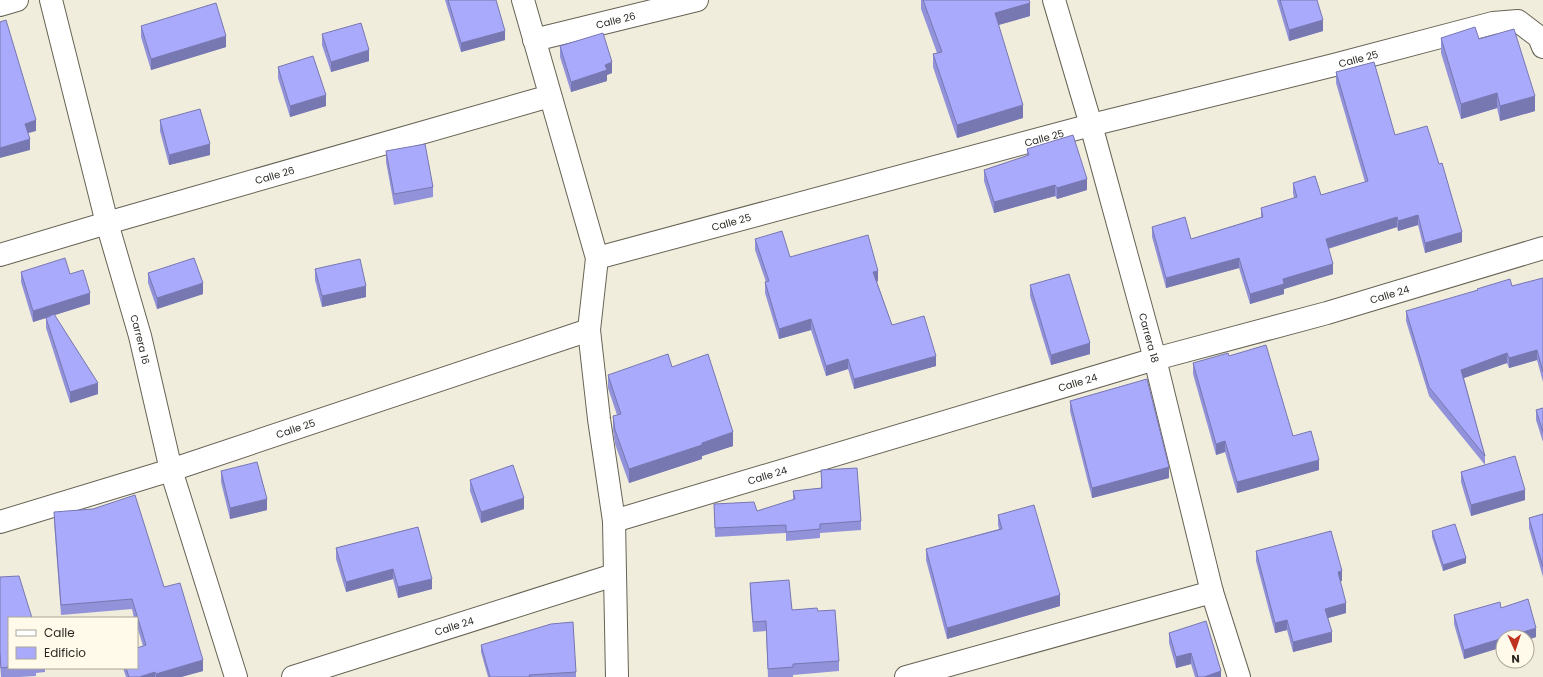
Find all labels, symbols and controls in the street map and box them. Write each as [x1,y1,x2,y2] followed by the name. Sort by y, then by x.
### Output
[594,8,637,33] street label: Calle 26
[1337,47,1380,71] street label: Calle 25
[1023,126,1066,151] street label: Calle 25
[253,163,296,188] street label: Calle 26
[710,210,753,235] street label: Calle 25
[1368,282,1411,308] street label: Calle 24
[1135,311,1163,364] street label: Carrera 18
[126,313,153,366] street label: Carrera 16
[1056,370,1099,396] street label: Calle 24
[274,415,317,442] street label: Calle 25
[746,463,789,489] street label: Calle 24
[433,613,476,640] street label: Calle 24
[8,617,138,669] legend
[44,624,75,641] text: Calle
[1495,629,1535,669] north arrow
[44,644,86,661] text: Edificio
[1511,651,1520,667] text: N

